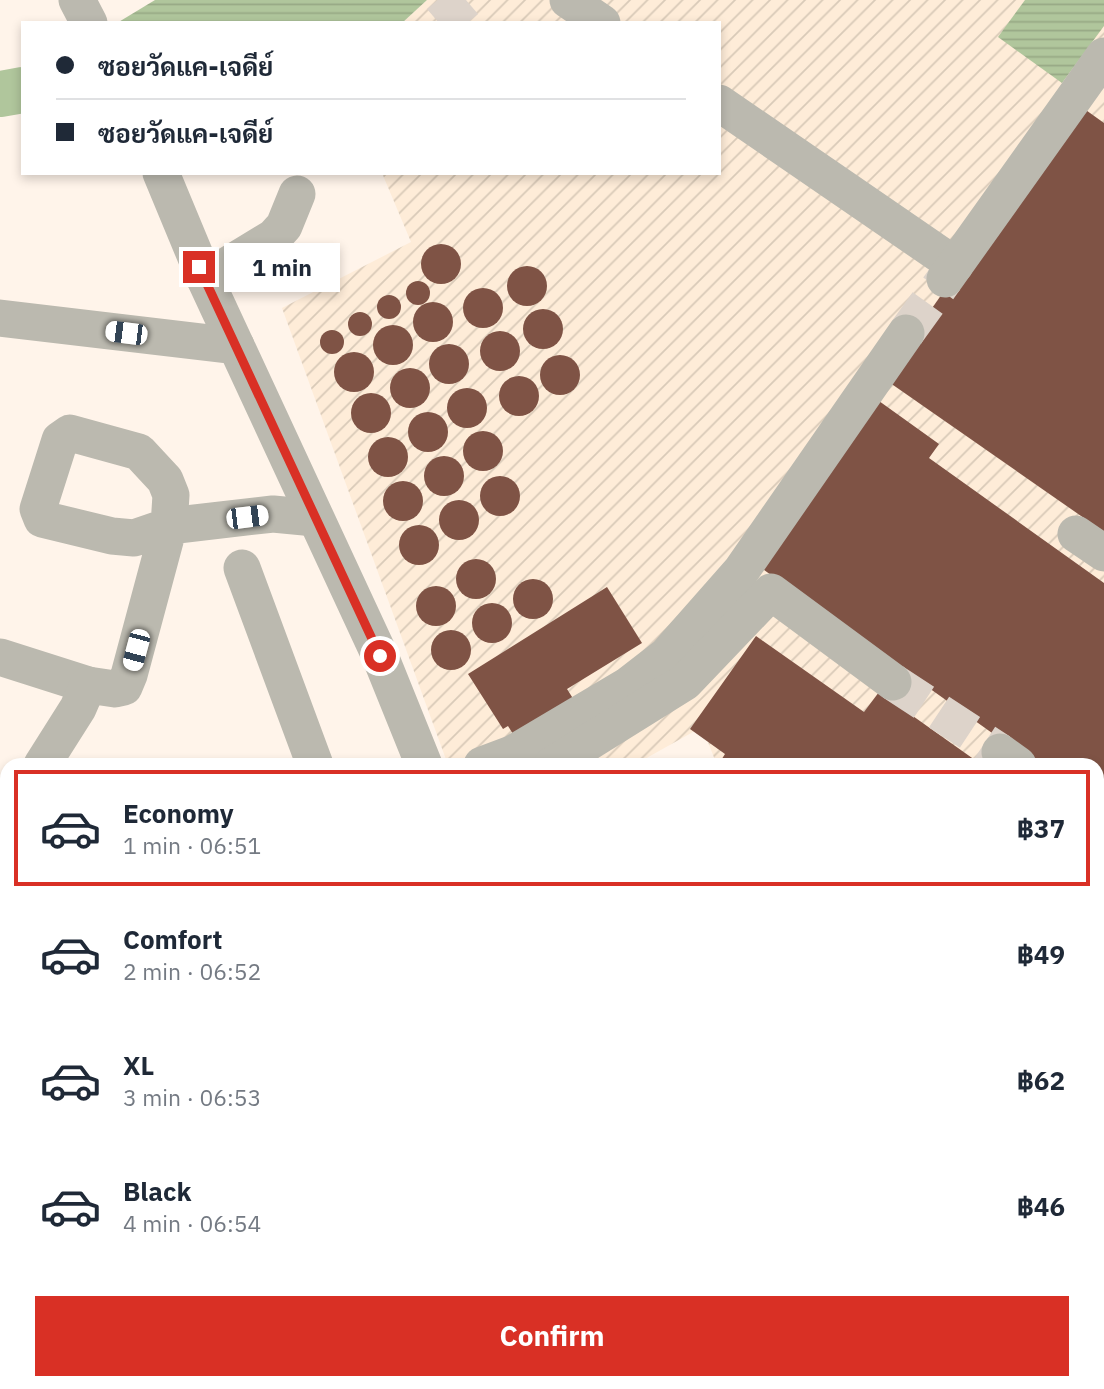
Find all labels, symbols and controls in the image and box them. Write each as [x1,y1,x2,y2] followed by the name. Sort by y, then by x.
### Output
[98,49,273,83] text: ซอยวัดแค-เจดีย์
[98,116,273,150] text: ซอยวัดแค-เจดีย์
[224,243,339,292] callout: 1 min
[183,251,215,283] route end
[252,252,312,282] text: 1 min
[104,320,149,346] car
[225,504,270,530] car
[121,627,152,673] car
[364,640,396,672] route start
[123,796,234,830] text: Economy
[39,797,102,860] icon: car
[1017,811,1065,845] text: ฿37
[123,830,261,860] text: 1 min · 06:51
[123,922,222,956] text: Comfort
[39,923,102,986] icon: car
[1017,937,1065,971] text: ฿49
[123,956,261,986] text: 2 min · 06:52
[123,1048,154,1082] text: XL
[39,1049,102,1112] icon: car
[1017,1063,1065,1097] text: ฿62
[123,1082,261,1112] text: 3 min · 06:53
[123,1174,191,1208] text: Black
[39,1175,102,1238] icon: car
[1017,1189,1065,1223] text: ฿46
[123,1208,261,1238] text: 4 min · 06:54
[35,1296,1069,1376] button: Confirm

